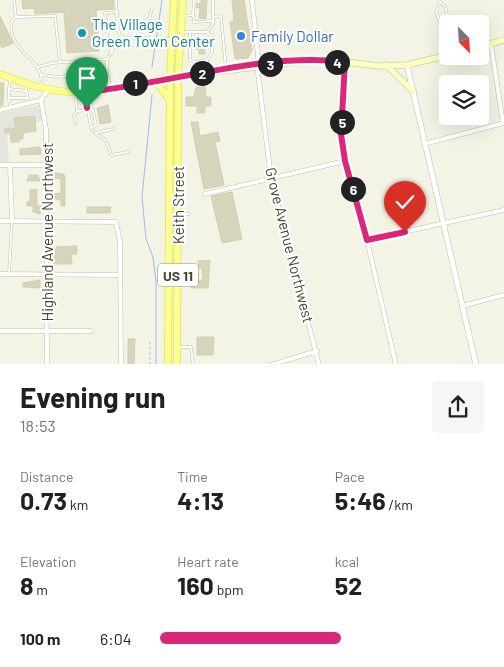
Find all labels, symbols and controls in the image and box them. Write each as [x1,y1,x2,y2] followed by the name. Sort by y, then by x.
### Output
[92,15,215,50] place label: The Village Green Town Center
[439,15,489,65] north arrow
[439,15,489,125] map controls
[76,27,88,39] marker: The Village Green Town Center
[251,27,334,45] place label: Family Dollar
[235,30,247,42] marker: Family Dollar
[324,50,350,74] pin: 4
[258,52,282,76] pin: 3
[333,54,342,71] text: 4
[267,56,274,73] text: 3
[66,57,108,108] pin
[190,60,214,86] pin: 2
[73,64,101,92] icon: arrive
[199,65,206,82] text: 2
[122,70,148,96] pin: 1
[133,75,138,92] text: 1
[439,75,489,125] button: layers
[330,110,354,134] pin: 5
[339,114,346,131] text: 5
[38,142,56,322] street label: Highland Avenue Northwest
[262,165,318,325] street label: Grove Avenue Northwest
[169,166,187,244] street label: Keith Street
[340,176,366,202] pin: 6
[350,181,357,198] text: 6
[384,181,426,232] pin
[391,188,419,216] icon: check
[158,264,198,286] road number: US 11
[20,380,166,414] text: Evening run
[432,381,484,433] button: share
[20,416,56,435] text: 18:53
[20,468,73,485] text: Distance
[177,468,208,485] text: Time
[335,468,365,485] text: Pace
[20,485,67,515] text: 0.73
[177,485,224,515] text: 4:13
[335,485,386,515] text: 5:46
[67,496,88,513] text: km
[386,496,413,513] text: /km
[20,553,76,570] text: Elevation
[177,553,239,570] text: Heart rate
[335,553,359,570] text: kcal
[20,570,34,600] text: 8
[177,570,214,600] text: 160
[335,570,362,600] text: 52
[34,581,48,598] text: m
[214,581,244,598] text: bpm
[20,629,60,648] text: 100 m
[100,629,132,648] text: 6:04

